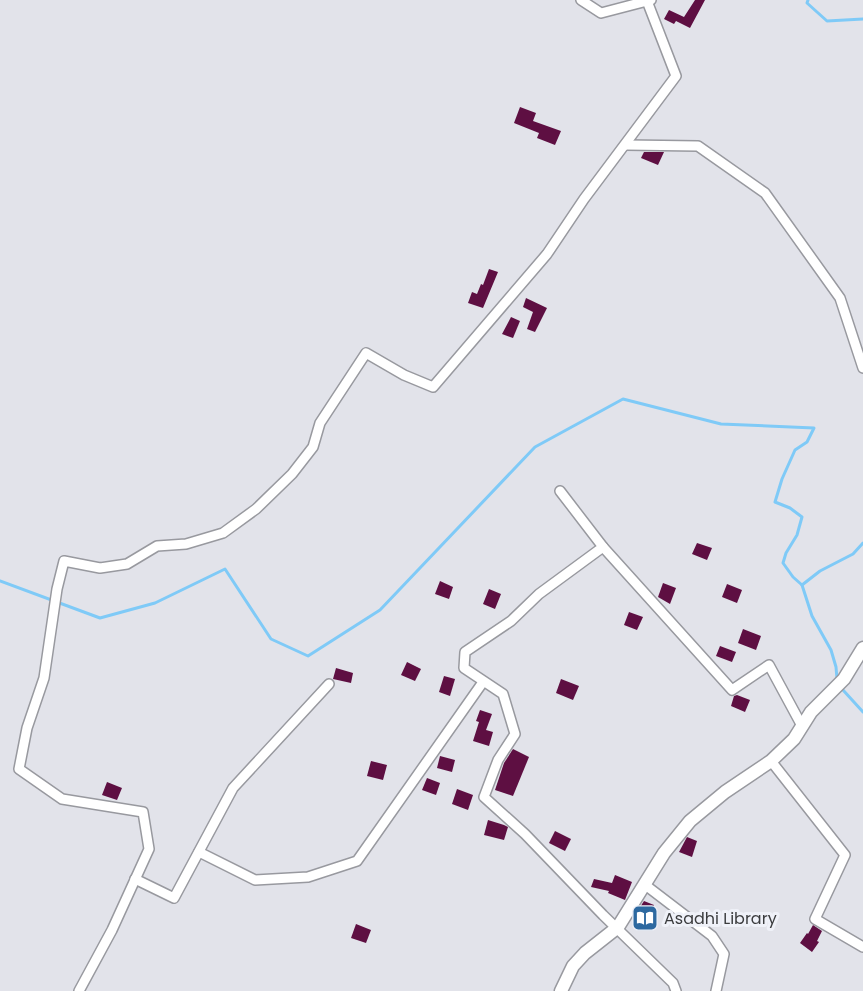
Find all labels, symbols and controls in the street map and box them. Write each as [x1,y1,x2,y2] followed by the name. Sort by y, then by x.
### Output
[630,903,660,933] library icon: Asadhi Library
[664,907,777,930] place label: Asadhi Library

